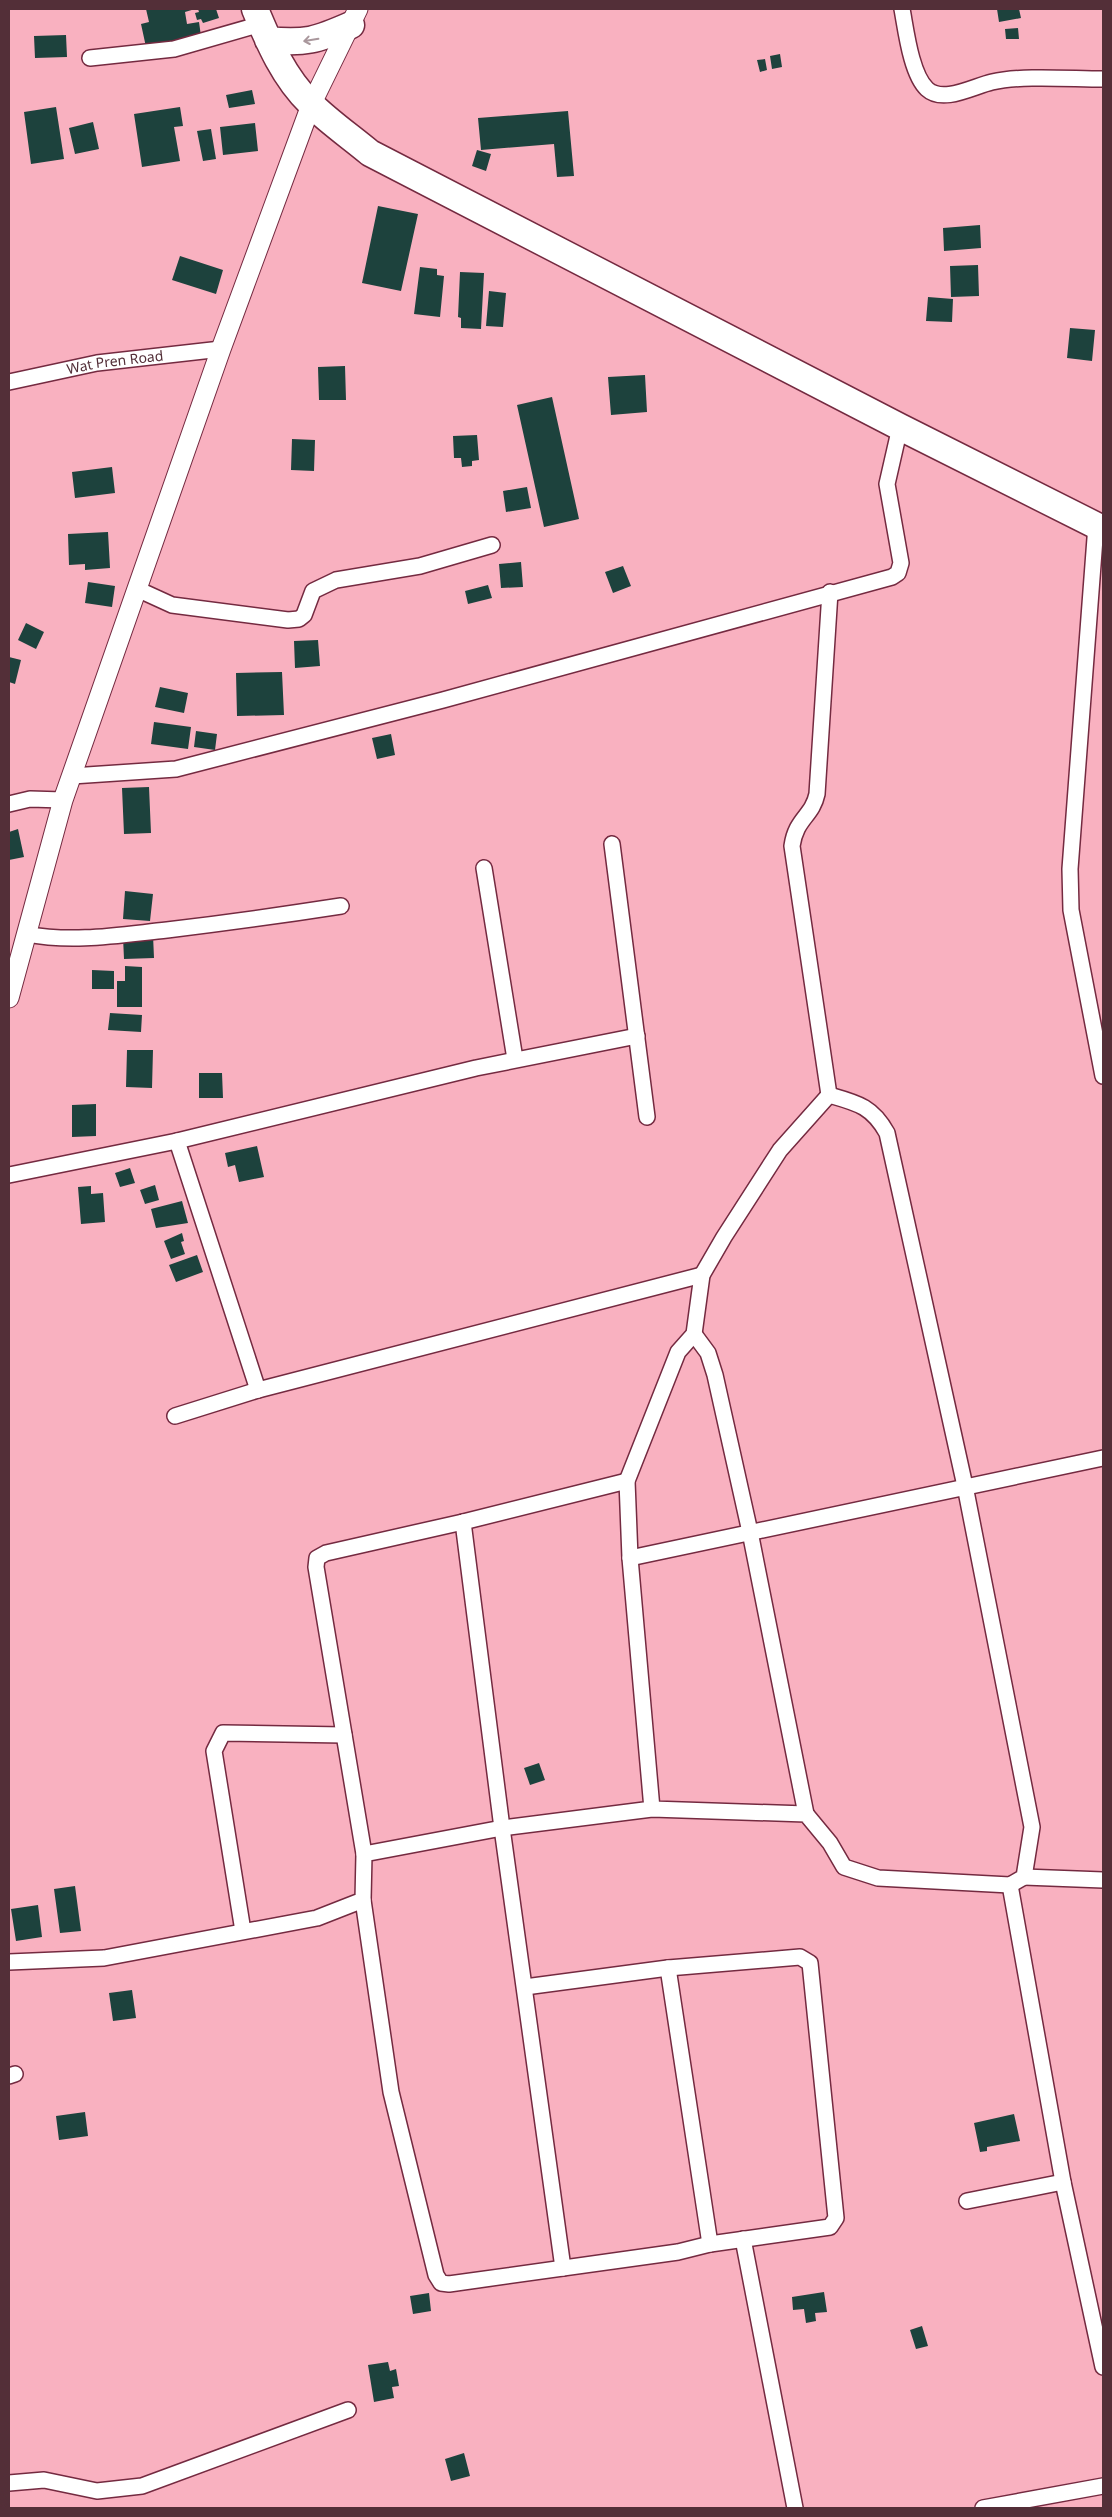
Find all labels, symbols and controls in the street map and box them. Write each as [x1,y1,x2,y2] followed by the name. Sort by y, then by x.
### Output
[303,36,319,46] one-way arrow
[65,346,164,378] street label: Wat Pren Road

